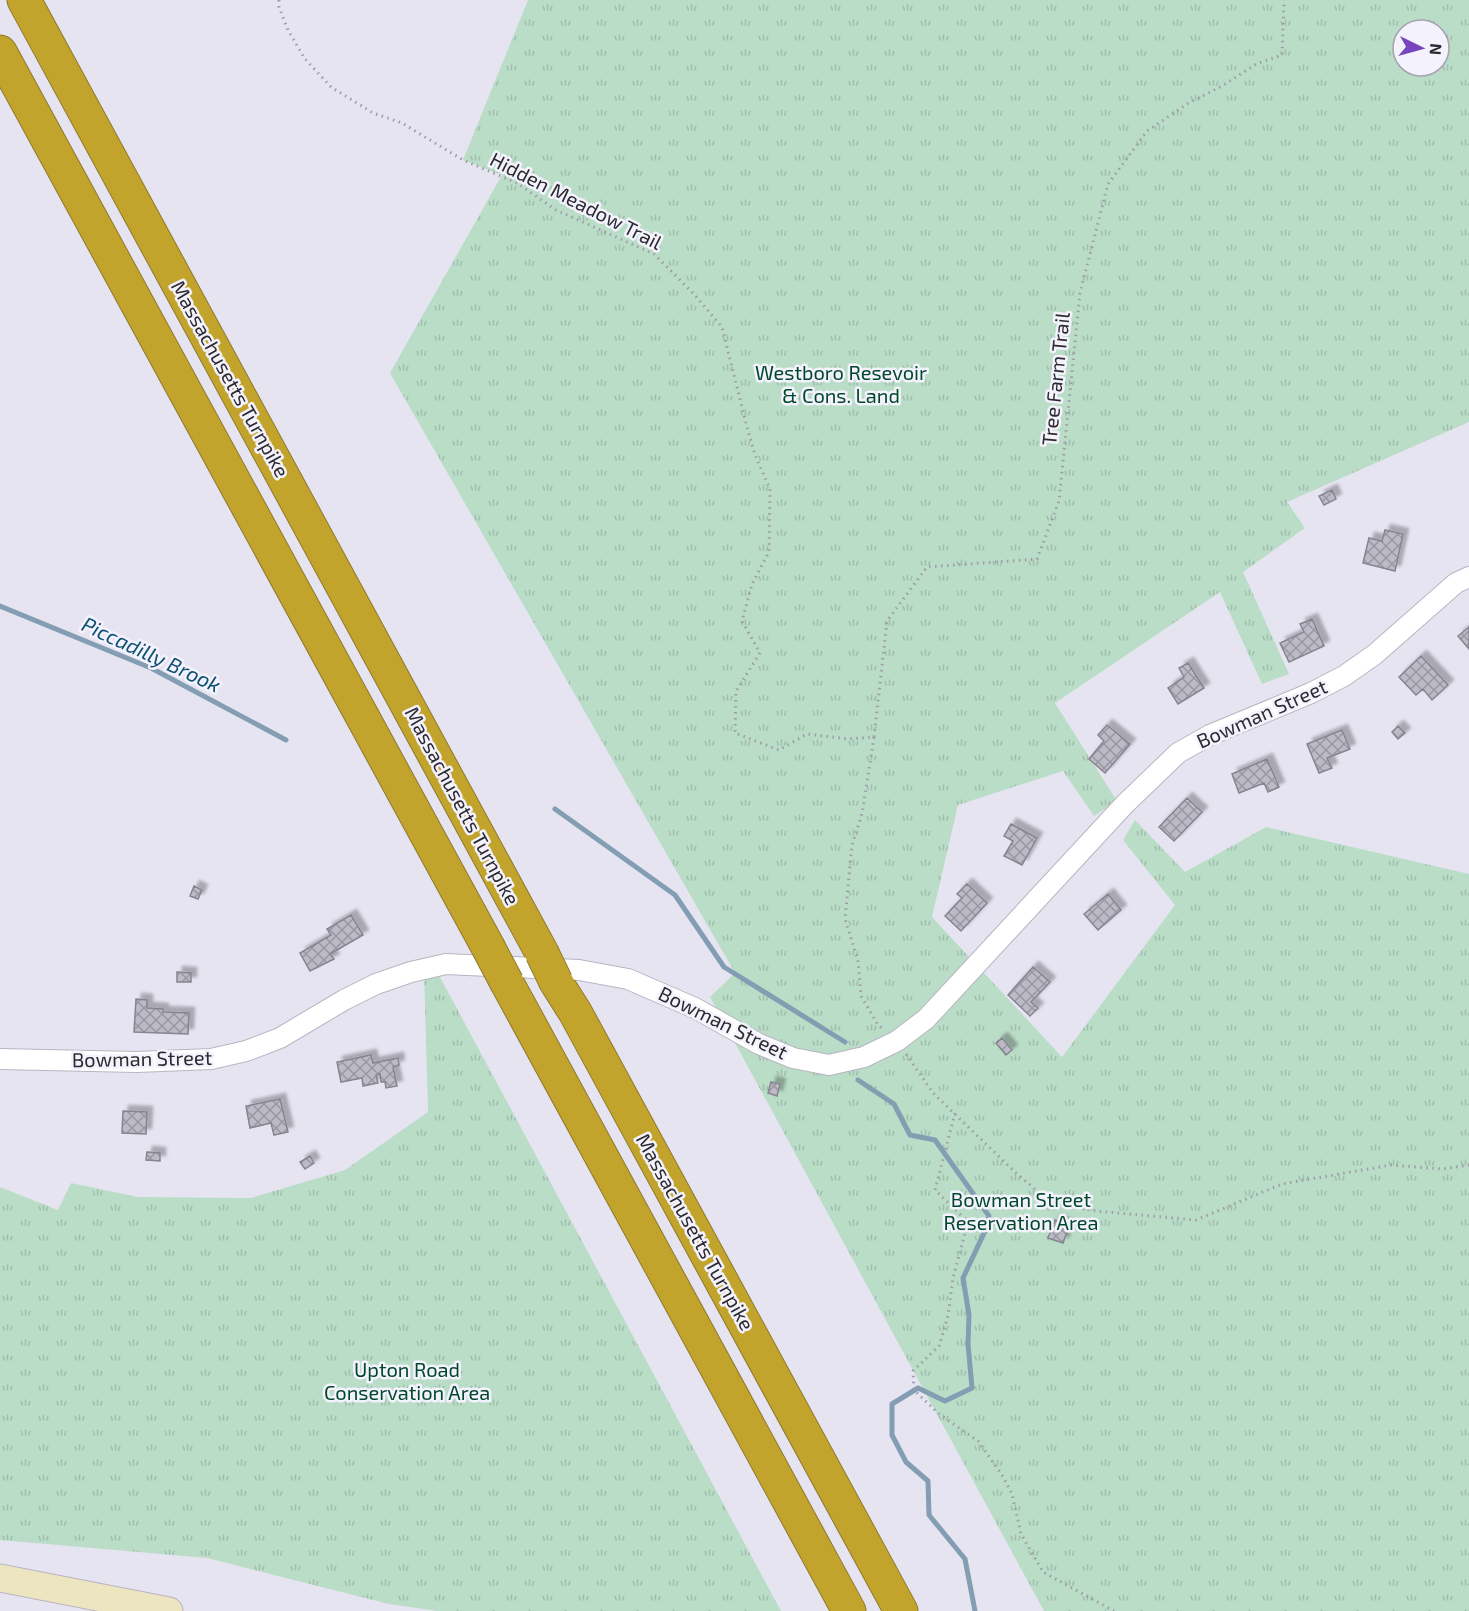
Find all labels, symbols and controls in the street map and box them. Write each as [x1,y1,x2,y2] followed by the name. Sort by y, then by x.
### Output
[1391,18,1451,78] north arrow
[1426,43,1446,56] text: N
[486,146,667,254] street label: Hidden Meadow Trail
[167,276,295,481] street label: Massachusetts Turnpike
[1036,311,1074,447] street label: Tree Farm Trail
[755,360,927,407] park label: Westboro Resevoir & Cons. Land
[78,611,225,698] water label: Piccadilly Brook
[1193,673,1331,753] street label: Bowman Street
[400,702,525,909] street label: Massachusetts Turnpike
[655,981,792,1064] street label: Bowman Street
[72,1045,213,1071] street label: Bowman Street
[632,1129,760,1334] street label: Massachusetts Turnpike
[944,1187,1098,1234] park label: Bowman Street Reservation Area
[324,1357,490,1404] park label: Upton Road Conservation Area

